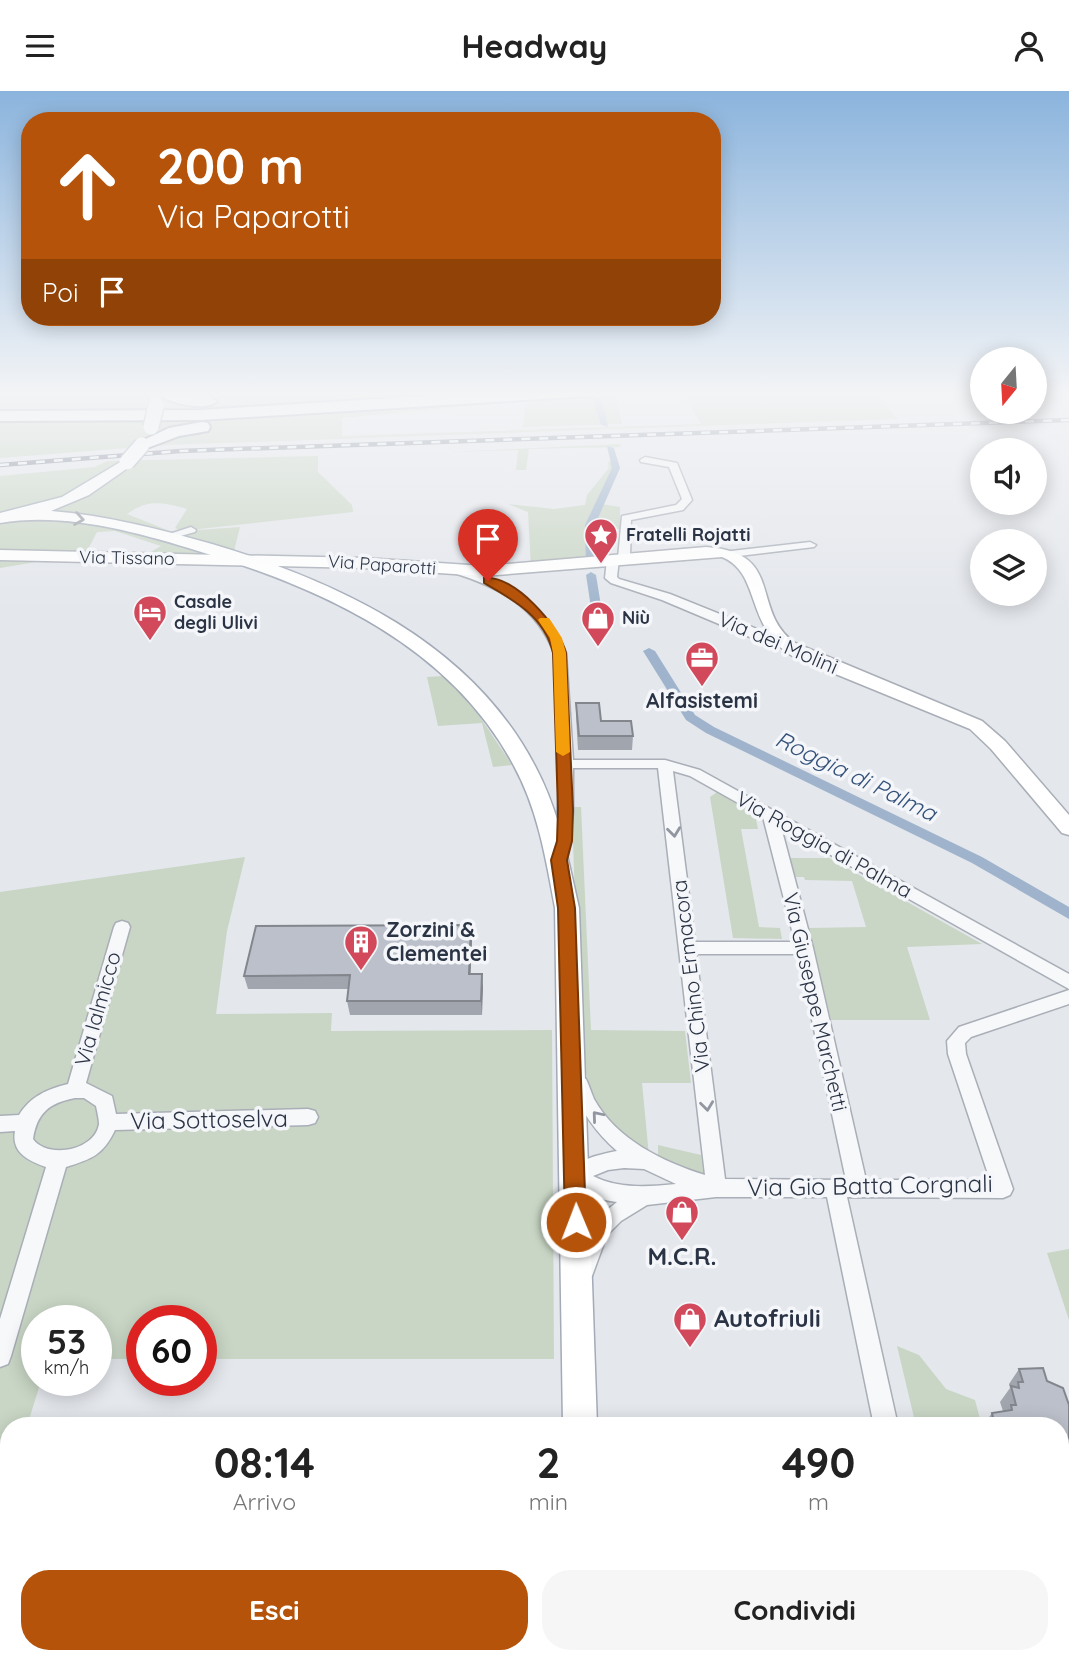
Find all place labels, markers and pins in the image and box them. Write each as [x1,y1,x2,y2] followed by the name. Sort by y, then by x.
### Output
[458,509,518,581] pin
[582,516,620,565] place icon: Fratelli Rojatti
[626,523,751,546] place label: Fratelli Rojatti
[174,590,258,634] place label: Casale degli Ulivi
[131,593,169,642] hotel icon: Casale degli Ulivi
[579,599,617,648] shop icon: Niù
[622,606,650,629] place label: Niù
[683,639,721,688] office icon: Alfasistemi
[646,687,758,713] place label: Alfasistemi
[386,916,487,966] place label: Zorzini & Clementei
[342,923,380,972] building icon: Zorzini & Clementei
[663,1193,701,1242] shop icon: M.C.R.
[647,1241,717,1271] place label: M.C.R.
[671,1300,709,1349] shop icon: Autofriuli
[714,1303,821,1333] place label: Autofriuli

